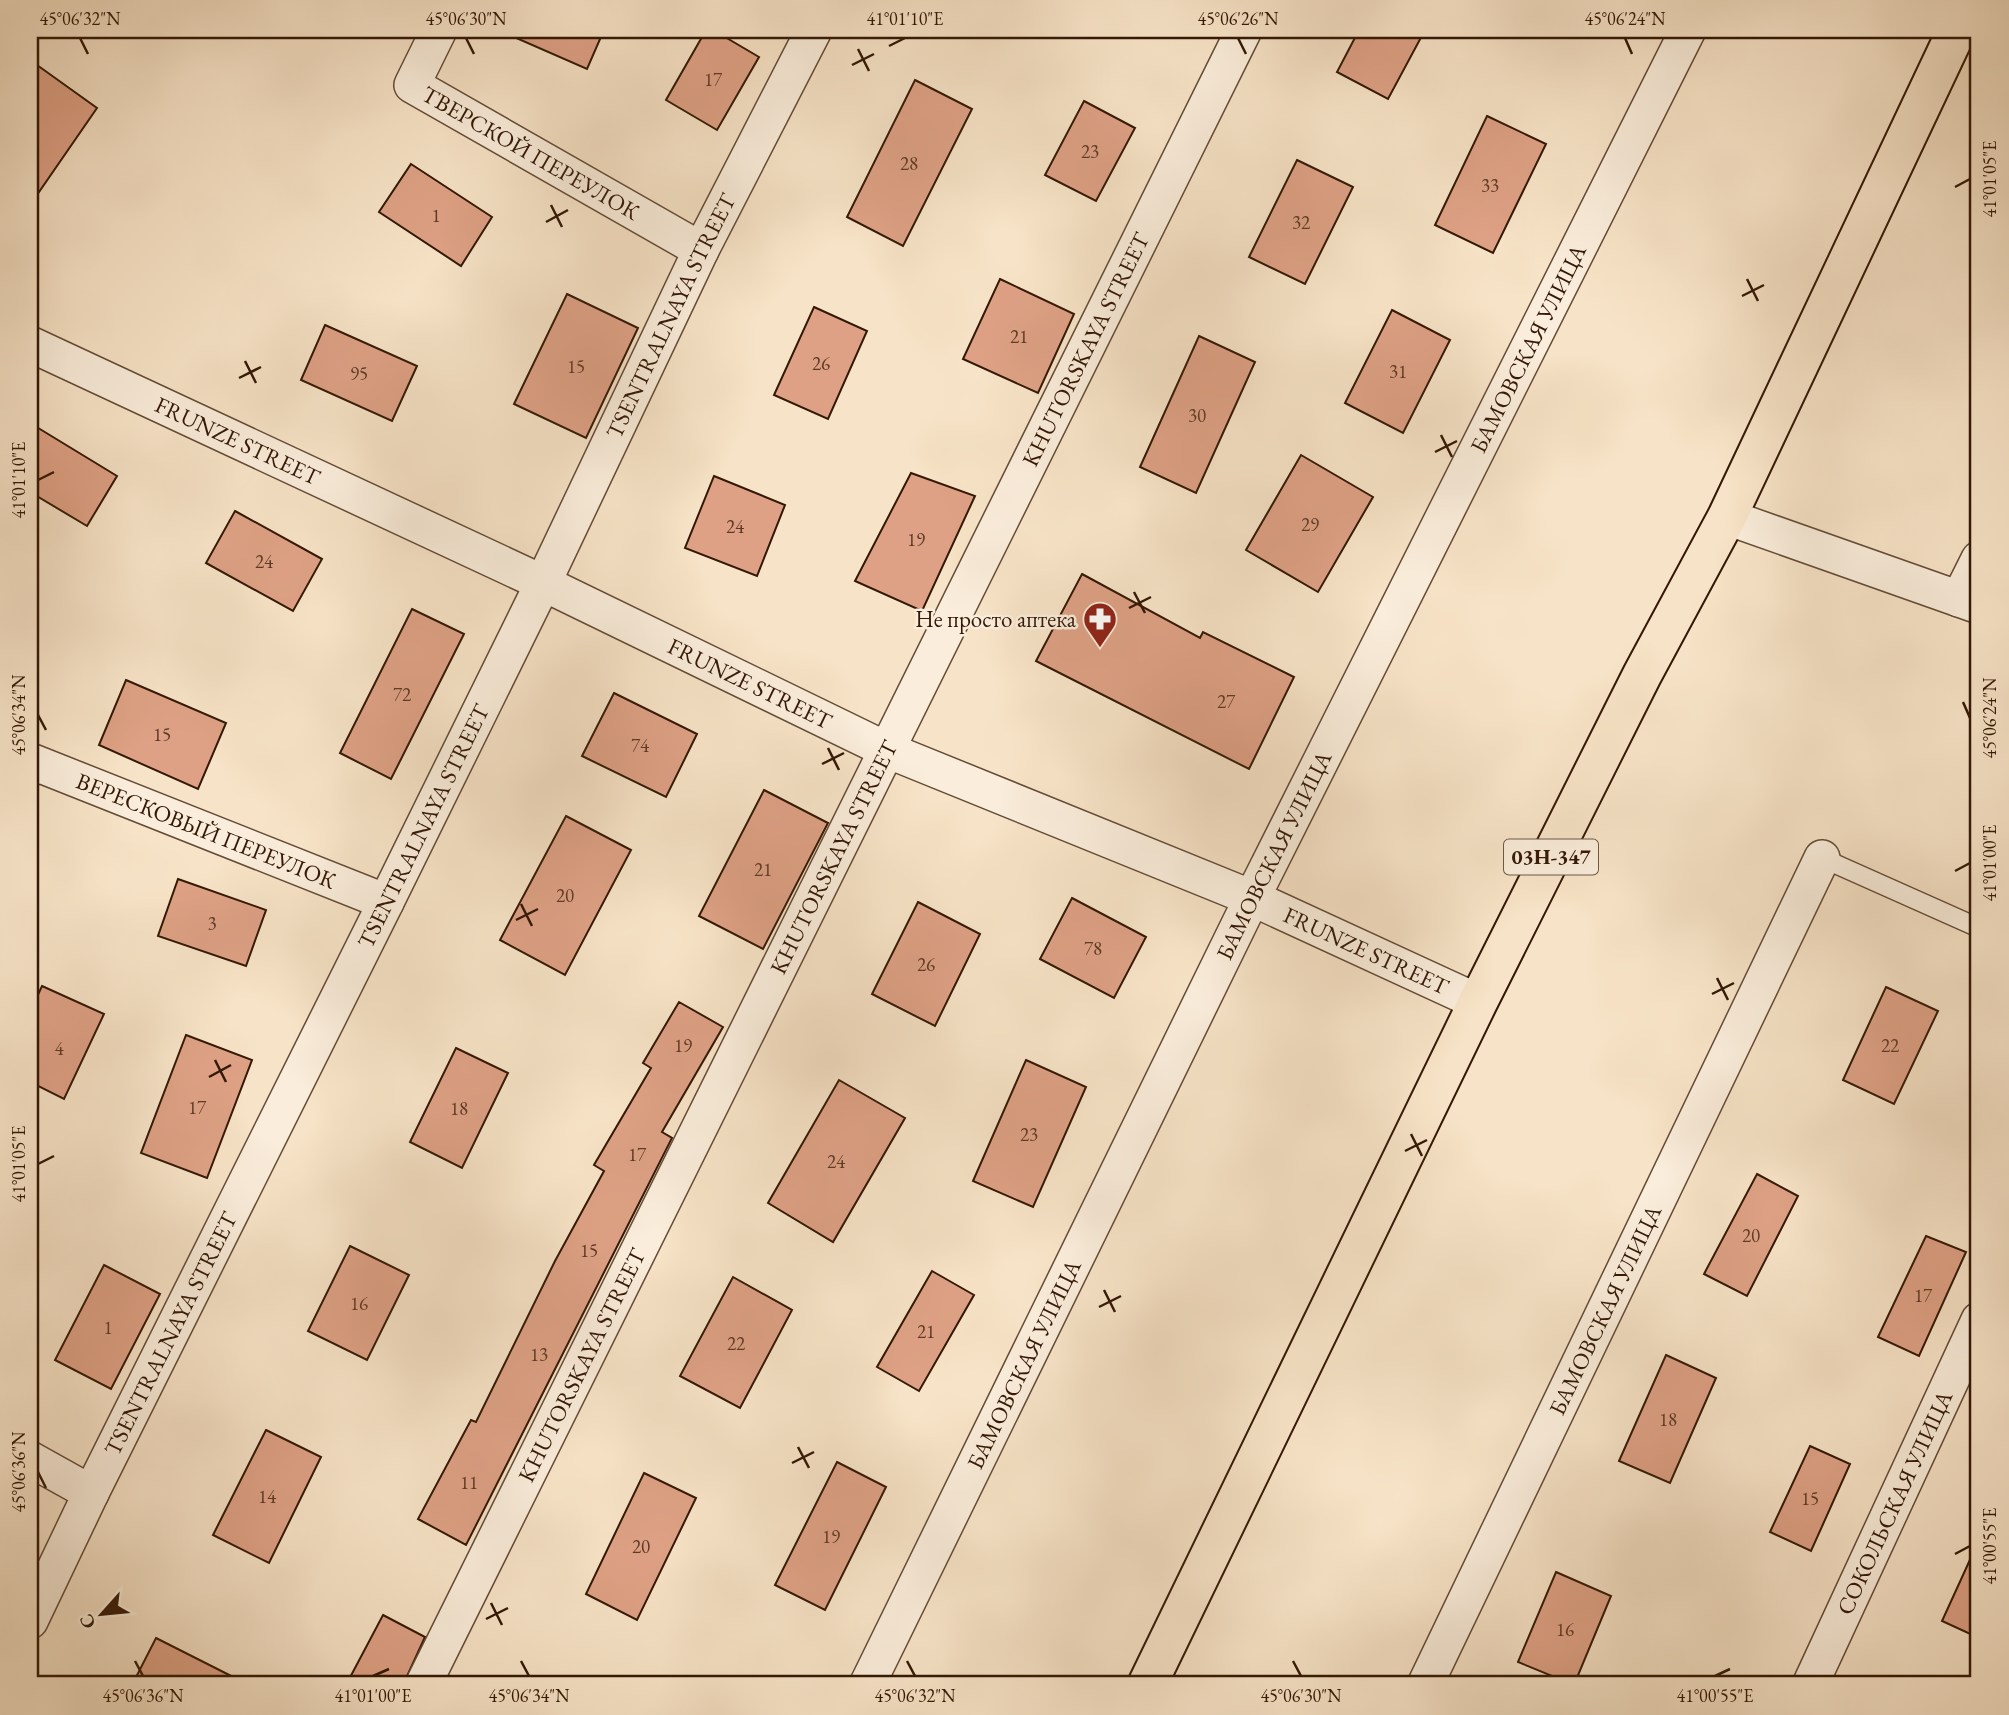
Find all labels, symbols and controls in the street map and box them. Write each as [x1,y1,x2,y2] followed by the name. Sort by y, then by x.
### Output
[40,7,121,30] text: 45°06'32"N
[426,7,507,30] text: 45°06'30"N
[867,7,943,30] text: 41°01'10"E
[1198,7,1279,30] text: 45°06'26"N
[1585,7,1666,30] text: 45°06'24"N
[704,67,723,92] house number: 17
[417,79,646,227] street label: ТВЕРСКОЙ ПЕРЕУЛОК
[1081,139,1099,164] house number: 23
[1978,141,2001,217] text: 41°01'05"E
[900,151,918,176] house number: 28
[1481,173,1499,198] house number: 33
[599,188,743,443] street label: TSENTRALNAYA STREET
[431,203,441,228] house number: 1
[1292,210,1310,235] house number: 32
[1015,227,1156,471] street label: KHUTORSKAYA STREET
[1463,238,1593,458] street label: БАМОВСКАЯ УЛИЦА
[1010,324,1028,349] house number: 21
[812,351,830,376] house number: 26
[567,354,585,379] house number: 15
[1389,359,1407,384] house number: 31
[350,361,368,386] house number: 95
[150,389,325,492] street label: FRUNZE STREET
[1188,403,1206,428] house number: 30
[7,442,30,518] text: 41°01'10"E
[1301,512,1319,537] house number: 29
[726,514,745,539] house number: 24
[907,527,925,552] house number: 19
[255,549,274,574] house number: 24
[1081,600,1119,649] pharmacy icon: Не просто аптека
[915,604,1077,634] place label: Не просто аптека
[663,631,837,736] street label: FRUNZE STREET
[7,674,30,755] text: 45°06'34"N
[1978,677,2001,758] text: 45°06'24"N
[393,682,411,707] house number: 72
[1217,689,1236,714] house number: 27
[350,698,496,953] street label: TSENTRALNAYA STREET
[153,722,171,747] house number: 15
[631,733,650,758] house number: 74
[763,735,905,979] street label: KHUTORSKAYA STREET
[1209,745,1339,965] street label: БАМОВСКАЯ УЛИЦА
[72,766,341,896] street label: ВЕРЕСКОВЫЙ ПЕРЕУЛОК
[1978,825,2001,901] text: 41°01'00"E
[1504,840,1598,874] road number: 03Н-347
[754,857,772,882] house number: 21
[556,883,574,908] house number: 20
[1279,900,1454,1002] street label: FRUNZE STREET
[207,911,217,936] house number: 3
[1084,936,1102,961] house number: 78
[917,952,935,977] house number: 26
[674,1033,692,1058] house number: 19
[1881,1033,1899,1058] house number: 22
[54,1036,64,1061] house number: 4
[188,1095,207,1120] house number: 17
[450,1096,468,1121] house number: 18
[1020,1122,1038,1147] house number: 23
[7,1126,30,1202] text: 41°01'05"E
[628,1142,647,1167] house number: 17
[827,1149,846,1174] house number: 24
[1542,1199,1669,1420] street label: БАМОВСКАЯ УЛИЦА
[97,1206,244,1460] street label: TSENTRALNAYA STREET
[1742,1223,1760,1248] house number: 20
[580,1238,598,1263] house number: 15
[511,1243,653,1487] street label: KHUTORSKAYA STREET
[960,1254,1088,1474] street label: БАМОВСКАЯ УЛИЦА
[1914,1283,1933,1308] house number: 17
[350,1291,368,1316] house number: 16
[103,1315,113,1340] house number: 1
[917,1319,935,1344] house number: 21
[727,1331,745,1356] house number: 22
[530,1342,548,1367] house number: 13
[1830,1385,1960,1619] street label: СОКОЛЬСКАЯ УЛИЦА
[1659,1407,1677,1432] house number: 18
[7,1431,30,1512] text: 45°06'36"N
[460,1470,478,1495] house number: 11
[258,1484,277,1509] house number: 14
[1801,1486,1819,1511] house number: 15
[1978,1508,2001,1584] text: 41°00'55"E
[822,1524,840,1549] house number: 19
[632,1534,650,1559] house number: 20
[66,1578,136,1648] north arrow
[73,1610,101,1633] text: С
[1556,1617,1574,1642] house number: 16
[103,1684,184,1707] text: 45°06'36"N
[335,1684,411,1707] text: 41°01'00"E
[489,1684,570,1707] text: 45°06'34"N
[875,1684,956,1707] text: 45°06'32"N
[1261,1684,1342,1707] text: 45°06'30"N
[1677,1684,1753,1707] text: 41°00'55"E

